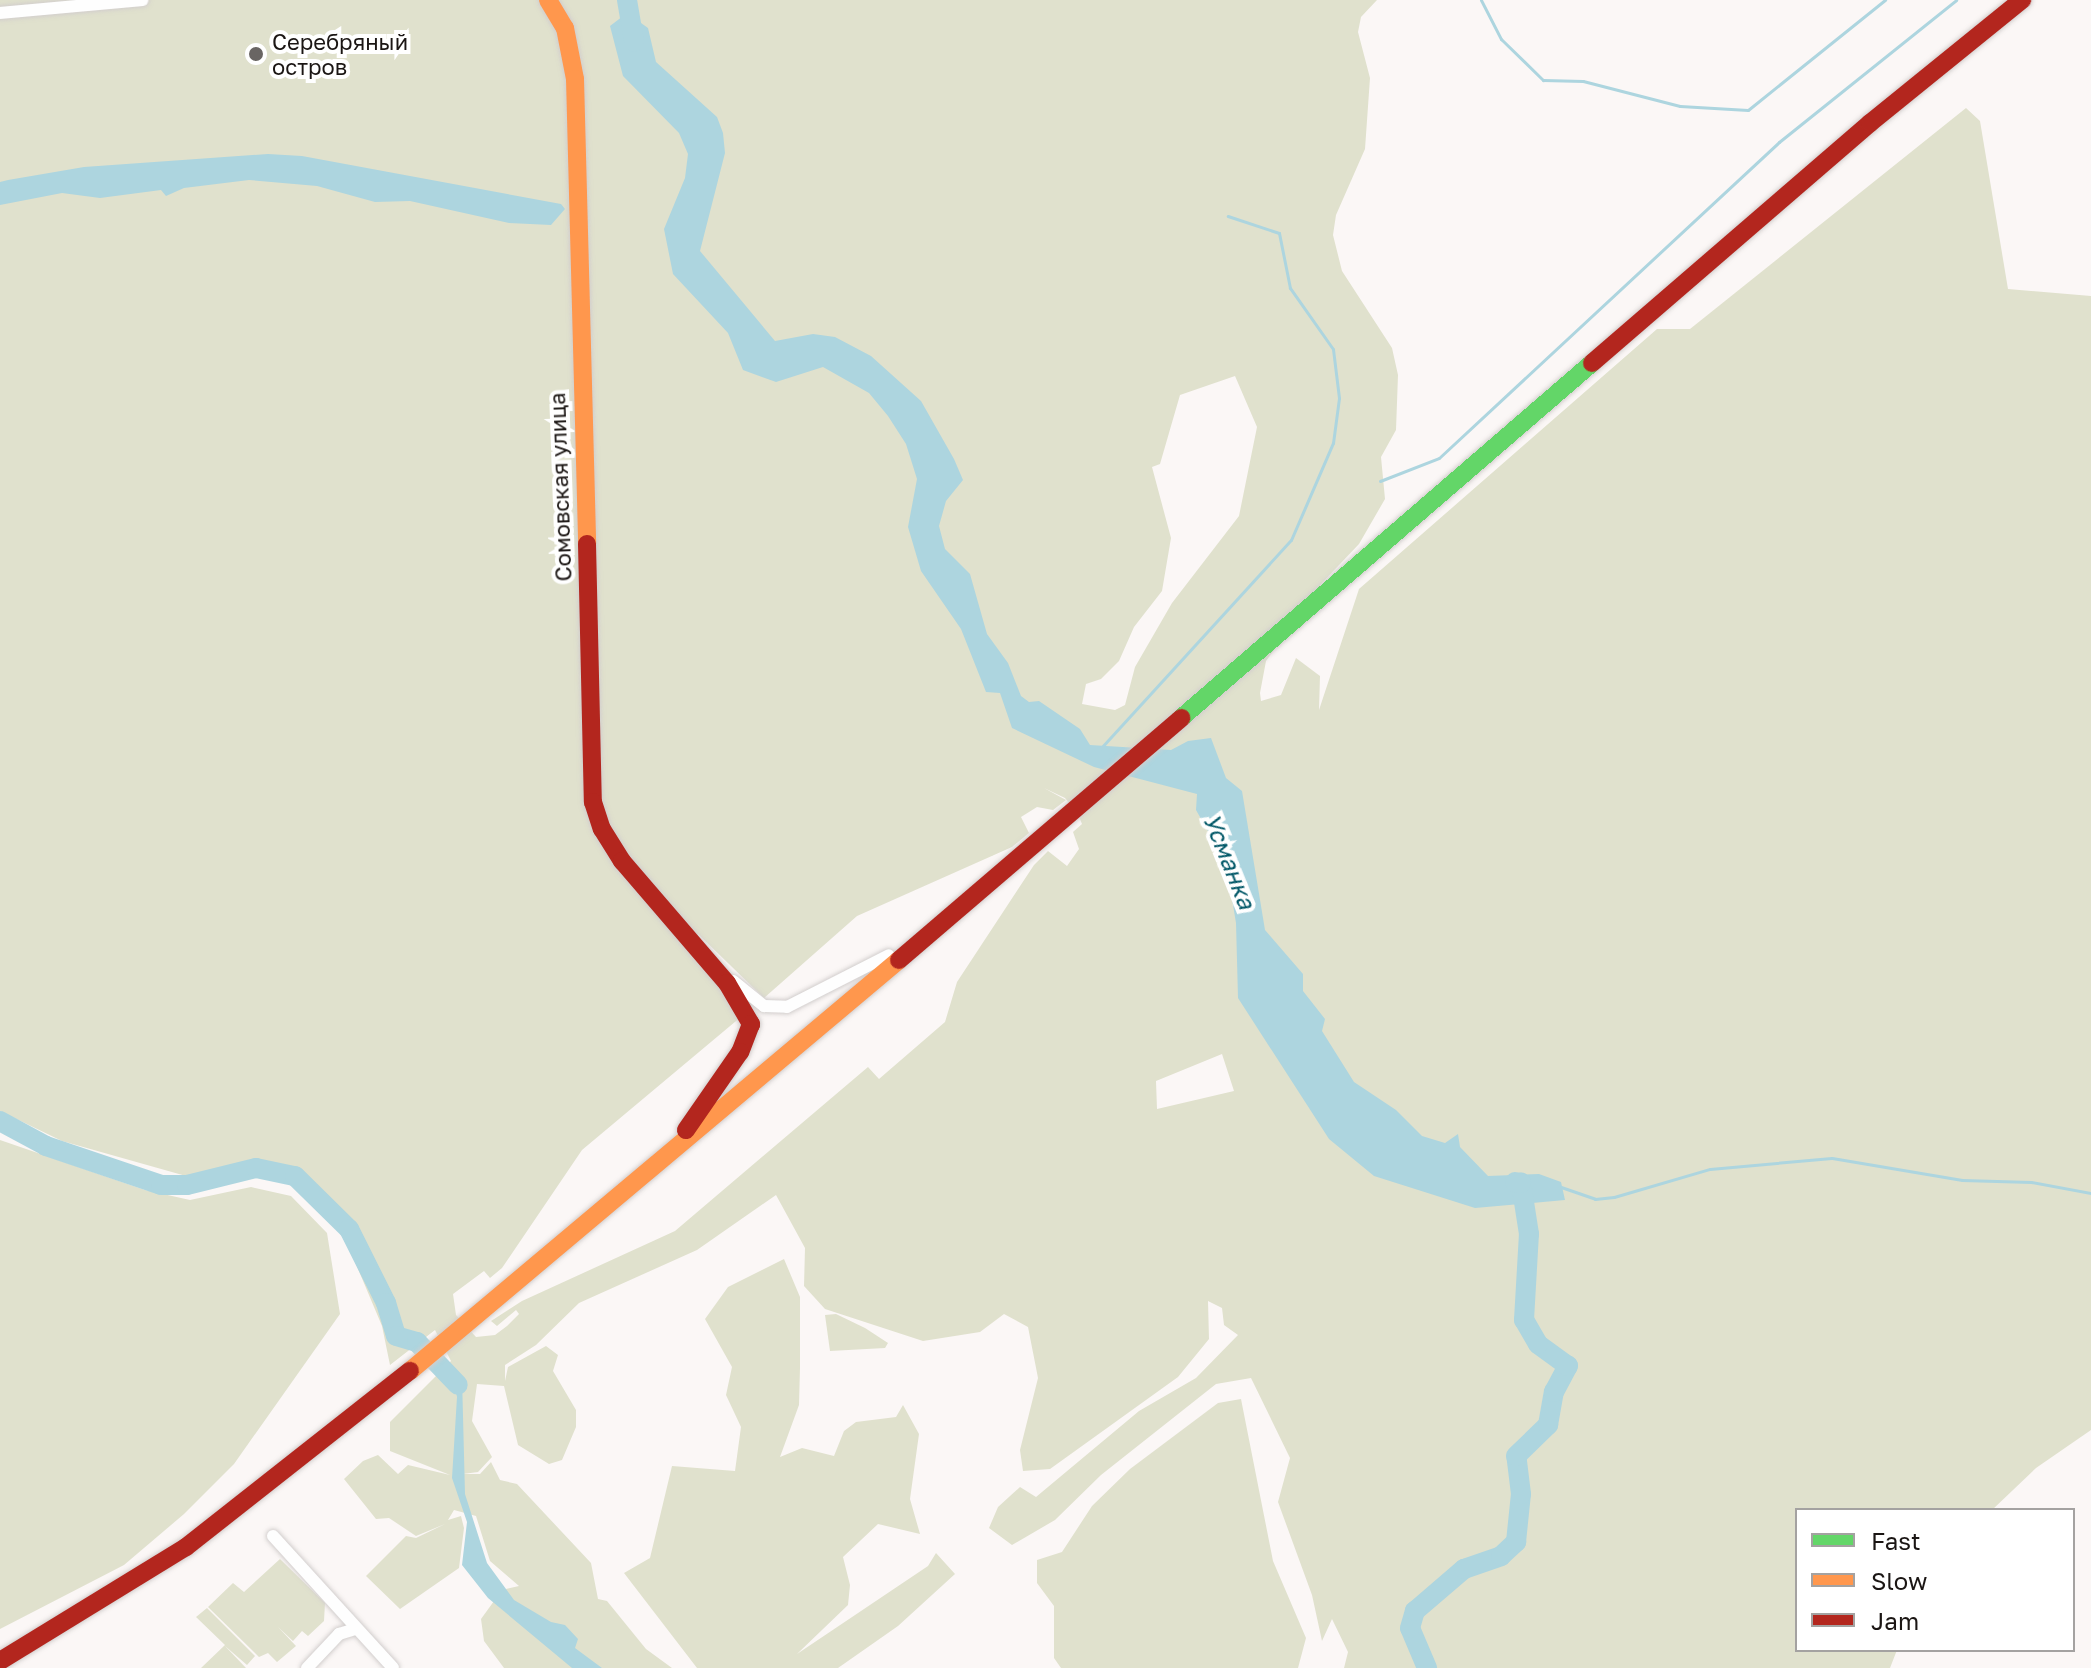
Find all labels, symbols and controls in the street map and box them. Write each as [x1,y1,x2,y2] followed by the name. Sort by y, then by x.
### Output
[272,28,408,80] place label: Серебряный остров
[247,45,265,63] marker: Серебряный остров
[544,392,576,582] street label: Сомовская улица
[1198,809,1262,913] water label: Усманка
[1795,1508,2075,1652] legend
[1871,1526,1921,1555] text: Fast
[1871,1566,1927,1595] text: Slow
[1871,1606,1919,1635] text: Jam

